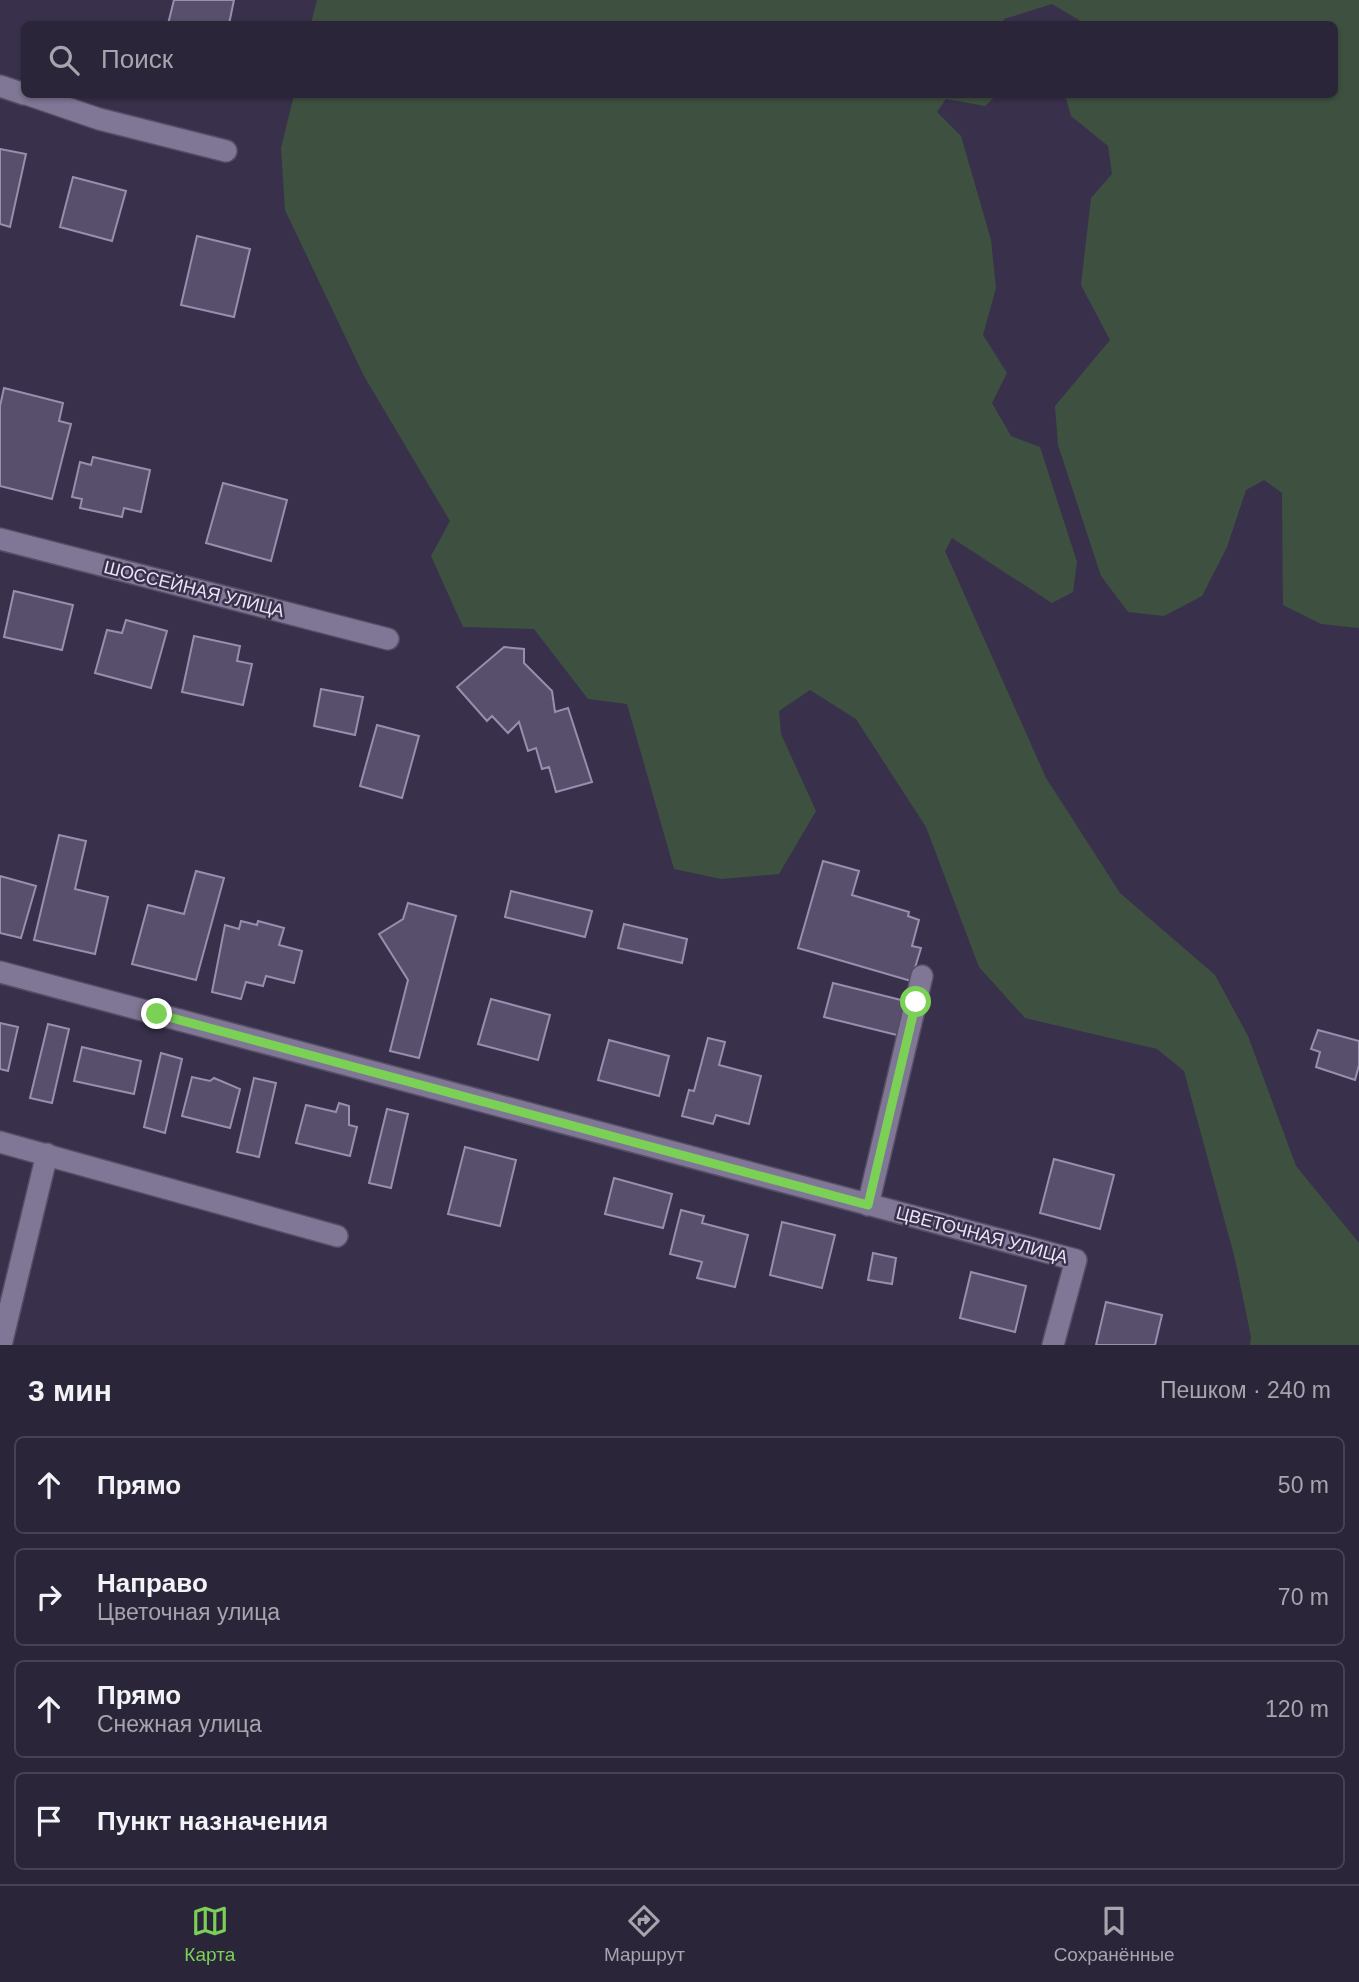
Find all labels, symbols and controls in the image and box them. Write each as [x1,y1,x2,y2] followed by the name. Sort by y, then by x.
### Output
[21,21,1338,98] search box
[45,41,83,79] icon: search
[101,44,173,74] text: Поиск
[102,556,287,621] street label: ШОССЕЙНАЯ УЛИЦА
[900,986,931,1017] route start
[141,998,172,1029] route end
[894,1202,1070,1268] street label: ЦВЕТОЧНАЯ УЛИЦА
[28,1374,112,1407] text: 3 мин
[1160,1377,1331,1403] text: Пешком · 240 m
[30,1466,68,1504] icon: ahead
[97,1470,181,1500] text: Прямо
[1278,1472,1329,1498] text: 50 m
[97,1568,208,1598] text: Направо
[30,1578,68,1616] icon: right
[1278,1584,1329,1610] text: 70 m
[97,1599,280,1625] text: Цветочная улица
[97,1680,181,1710] text: Прямо
[30,1690,68,1728] icon: ahead
[1265,1696,1329,1722] text: 120 m
[97,1711,262,1737] text: Снежная улица
[30,1802,68,1840] icon: arrive
[97,1806,328,1836] text: Пункт назначения
[184,1902,235,1966] tab: Карта
[604,1902,685,1966] tab: Маршрут
[1054,1902,1175,1966] tab: Сохранённые

